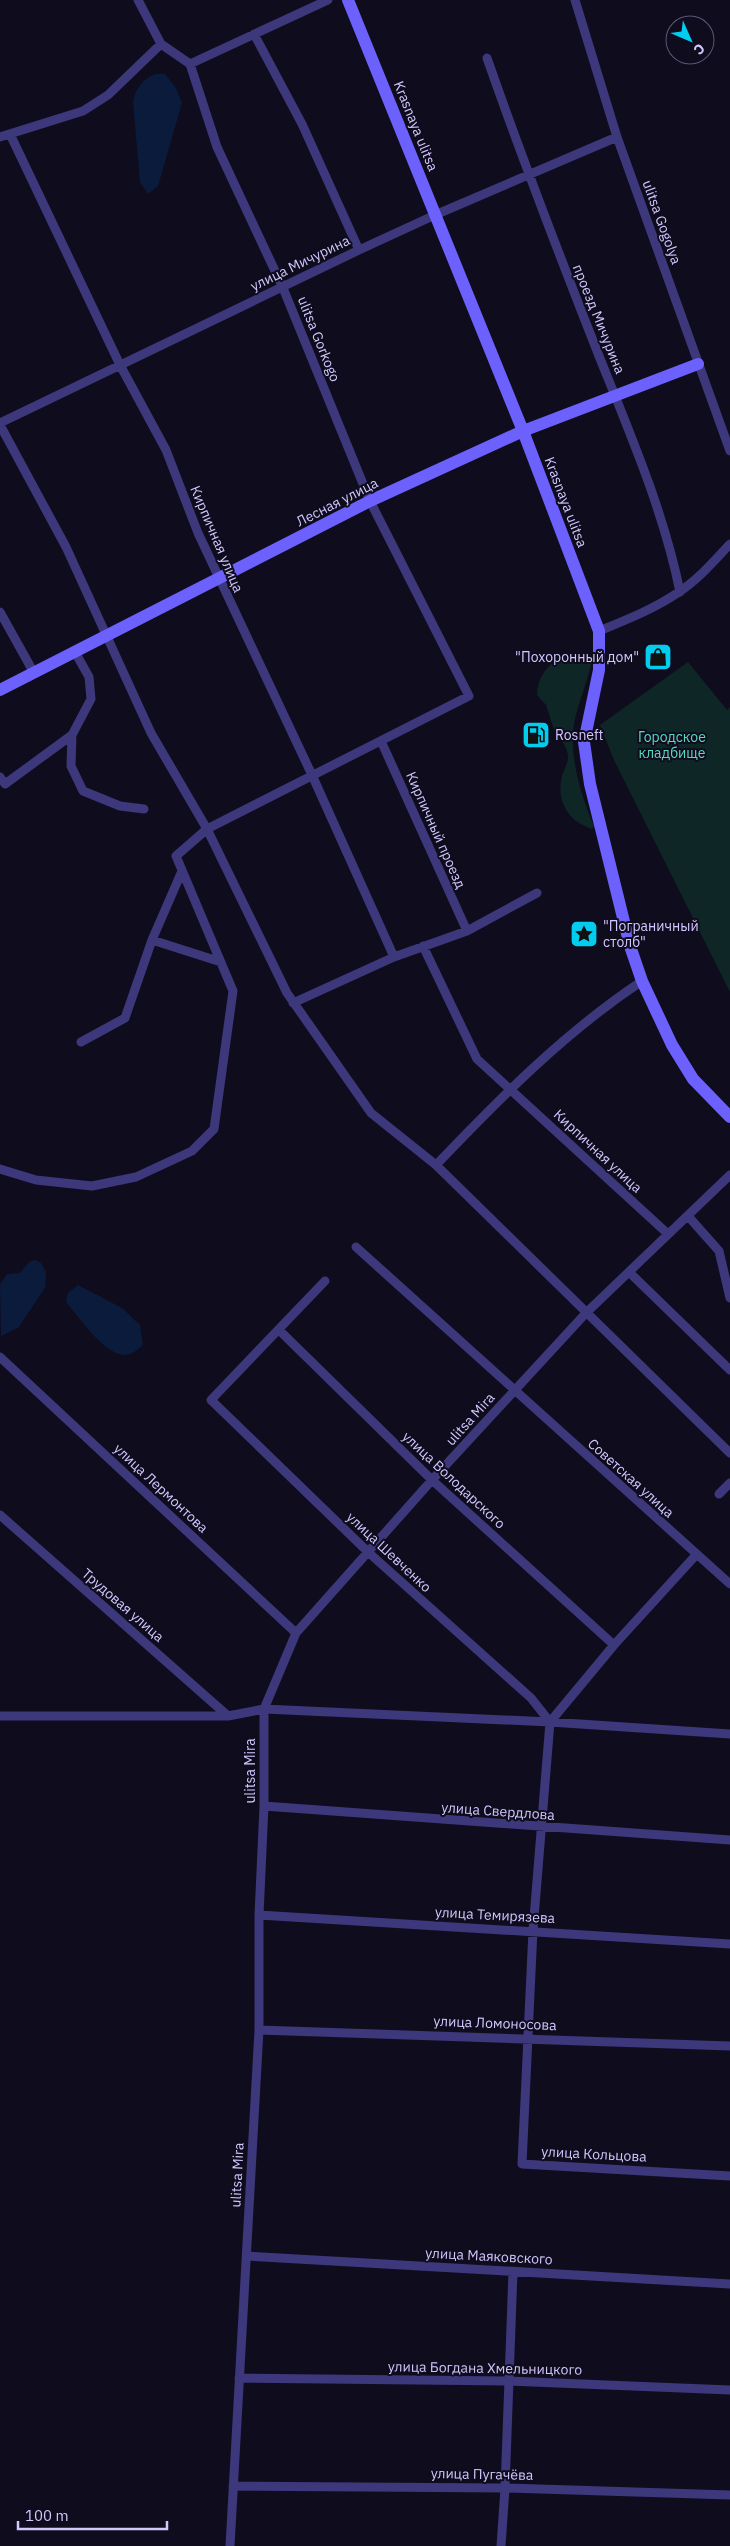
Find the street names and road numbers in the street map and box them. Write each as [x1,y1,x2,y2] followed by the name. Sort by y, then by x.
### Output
[390,78,442,174] street label: Krasnaya ulitsa
[638,177,686,267] street label: ulitsa Gogolya
[247,231,353,295] street label: улица Мичурина
[569,262,629,377] street label: проезд Мичурина
[294,294,344,385] street label: ulitsa Gorkogo
[540,454,592,550] street label: Krasnaya ulitsa
[293,473,381,530] street label: Лесная улица
[186,483,248,596] street label: Кирпичная улица
[402,769,470,891] street label: Кирпичный проезд
[550,1105,646,1197] street label: Кирпичная улица
[441,1388,499,1449] street label: ulitsa Mira
[399,1427,510,1533] street label: улица Володарского
[584,1435,678,1522] street label: Советская улица
[110,1440,212,1537] street label: улица Лермонтова
[343,1508,435,1596] street label: улица Шевченко
[78,1564,168,1646] street label: Трудовая улица
[241,1738,259,1804] street label: ulitsa Mira
[441,1798,556,1824] street label: улица Свердлова
[434,1903,556,1927] street label: улица Темирязева
[433,2012,557,2034] street label: улица Ломоносова
[226,2141,248,2208] street label: ulitsa Mira
[541,2142,648,2166] street label: улица Кольцова
[425,2244,553,2268] street label: улица Маяковского
[388,2357,582,2379] street label: улица Богдана Хмельницкого
[431,2464,534,2484] street label: улица Пугачёва

